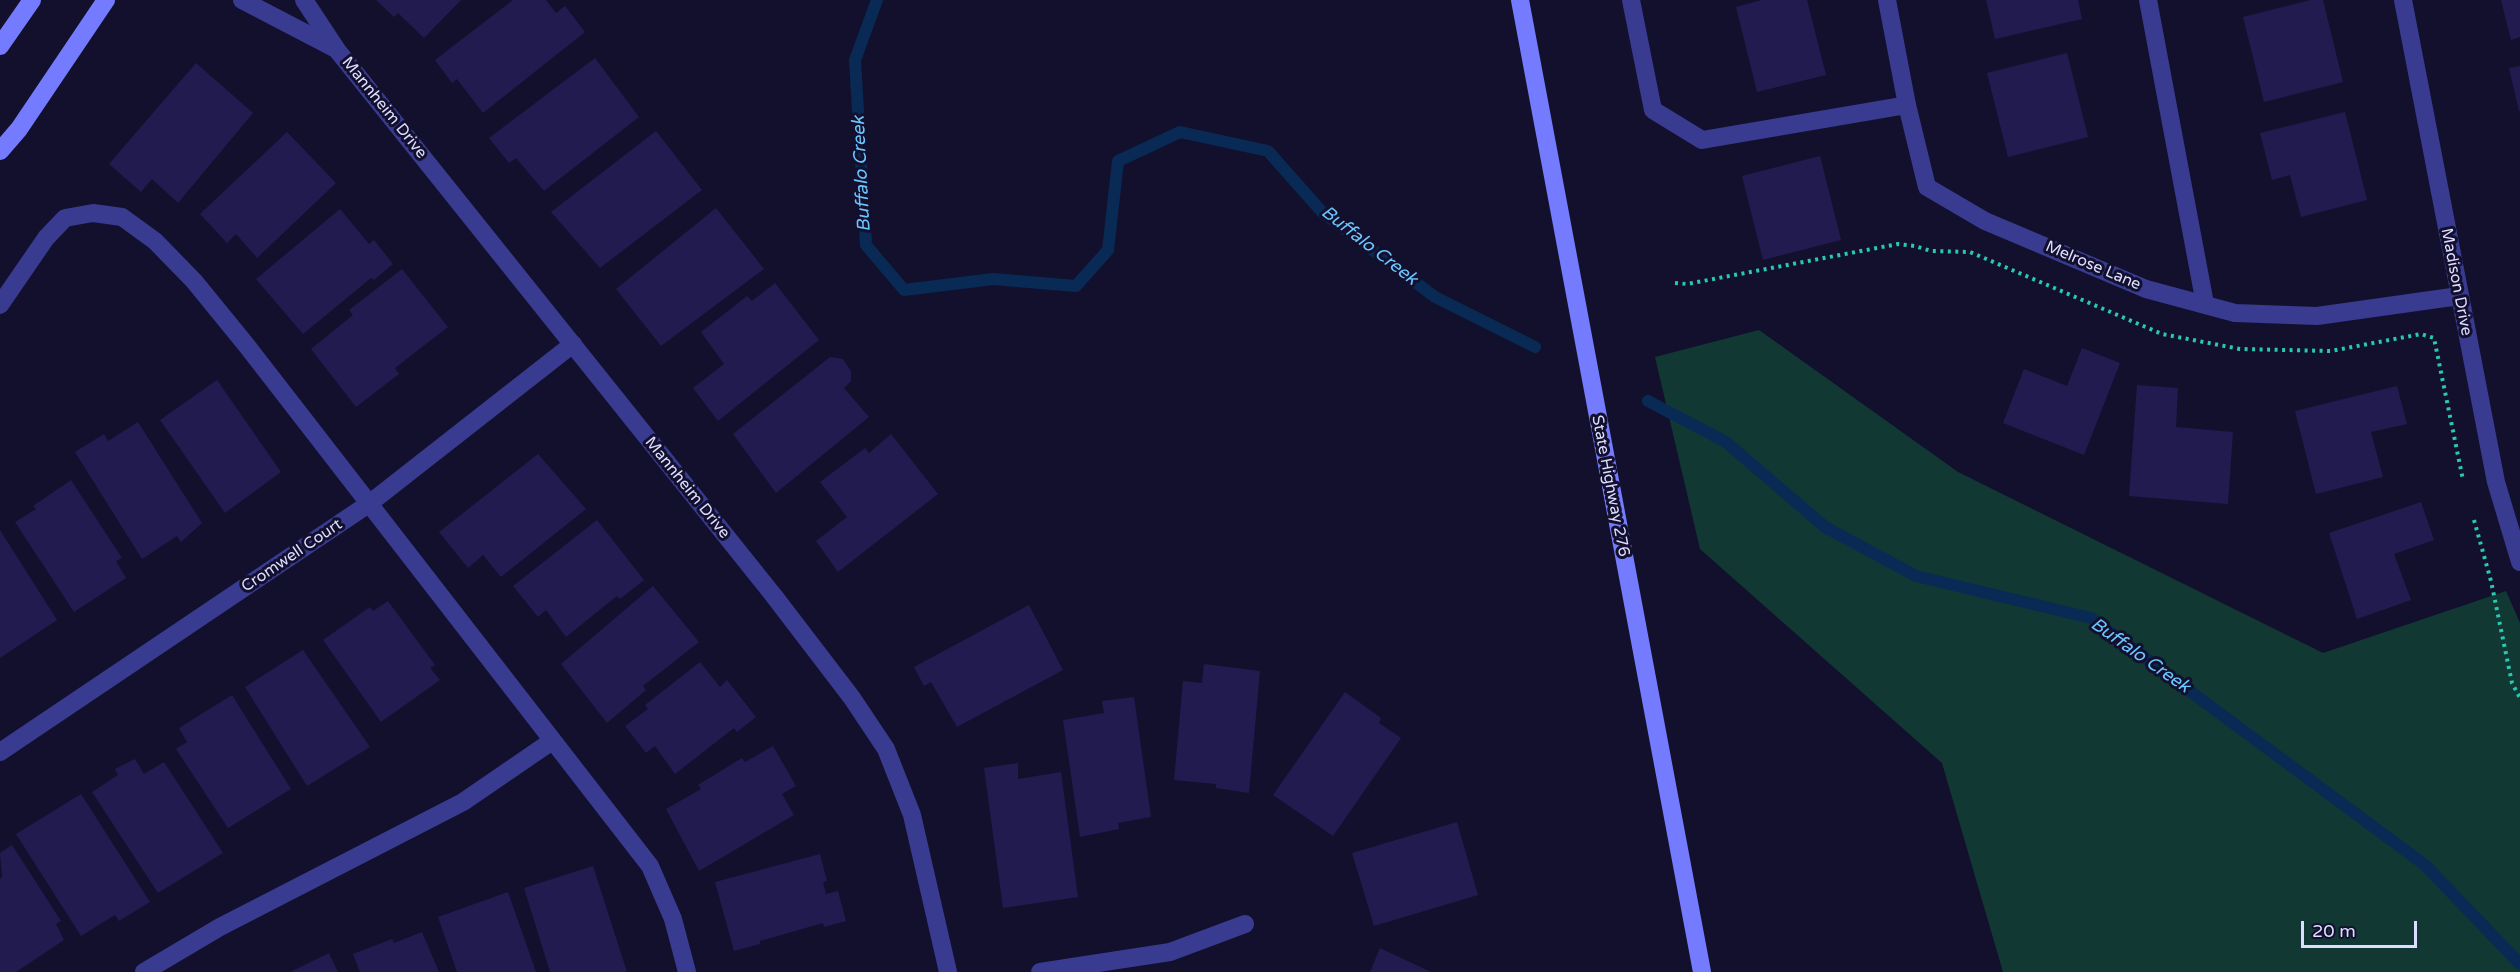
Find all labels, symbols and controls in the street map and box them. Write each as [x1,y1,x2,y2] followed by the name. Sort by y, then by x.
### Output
[337,53,431,163] street label: Mannheim Drive
[848,115,876,233] water label: Buffalo Creek
[1317,202,1421,290] water label: Buffalo Creek
[2436,227,2476,337] street label: Madison Drive
[2042,237,2144,295] street label: Melrose Lane
[1587,414,1633,558] street label: State Highway 276
[640,433,734,543] street label: Mannheim Drive
[238,515,346,597] street label: Cromwell Court
[2086,614,2194,698] water label: Buffalo Creek
[2304,909,2420,947] scale bar
[2312,920,2356,942] text: 20 m

